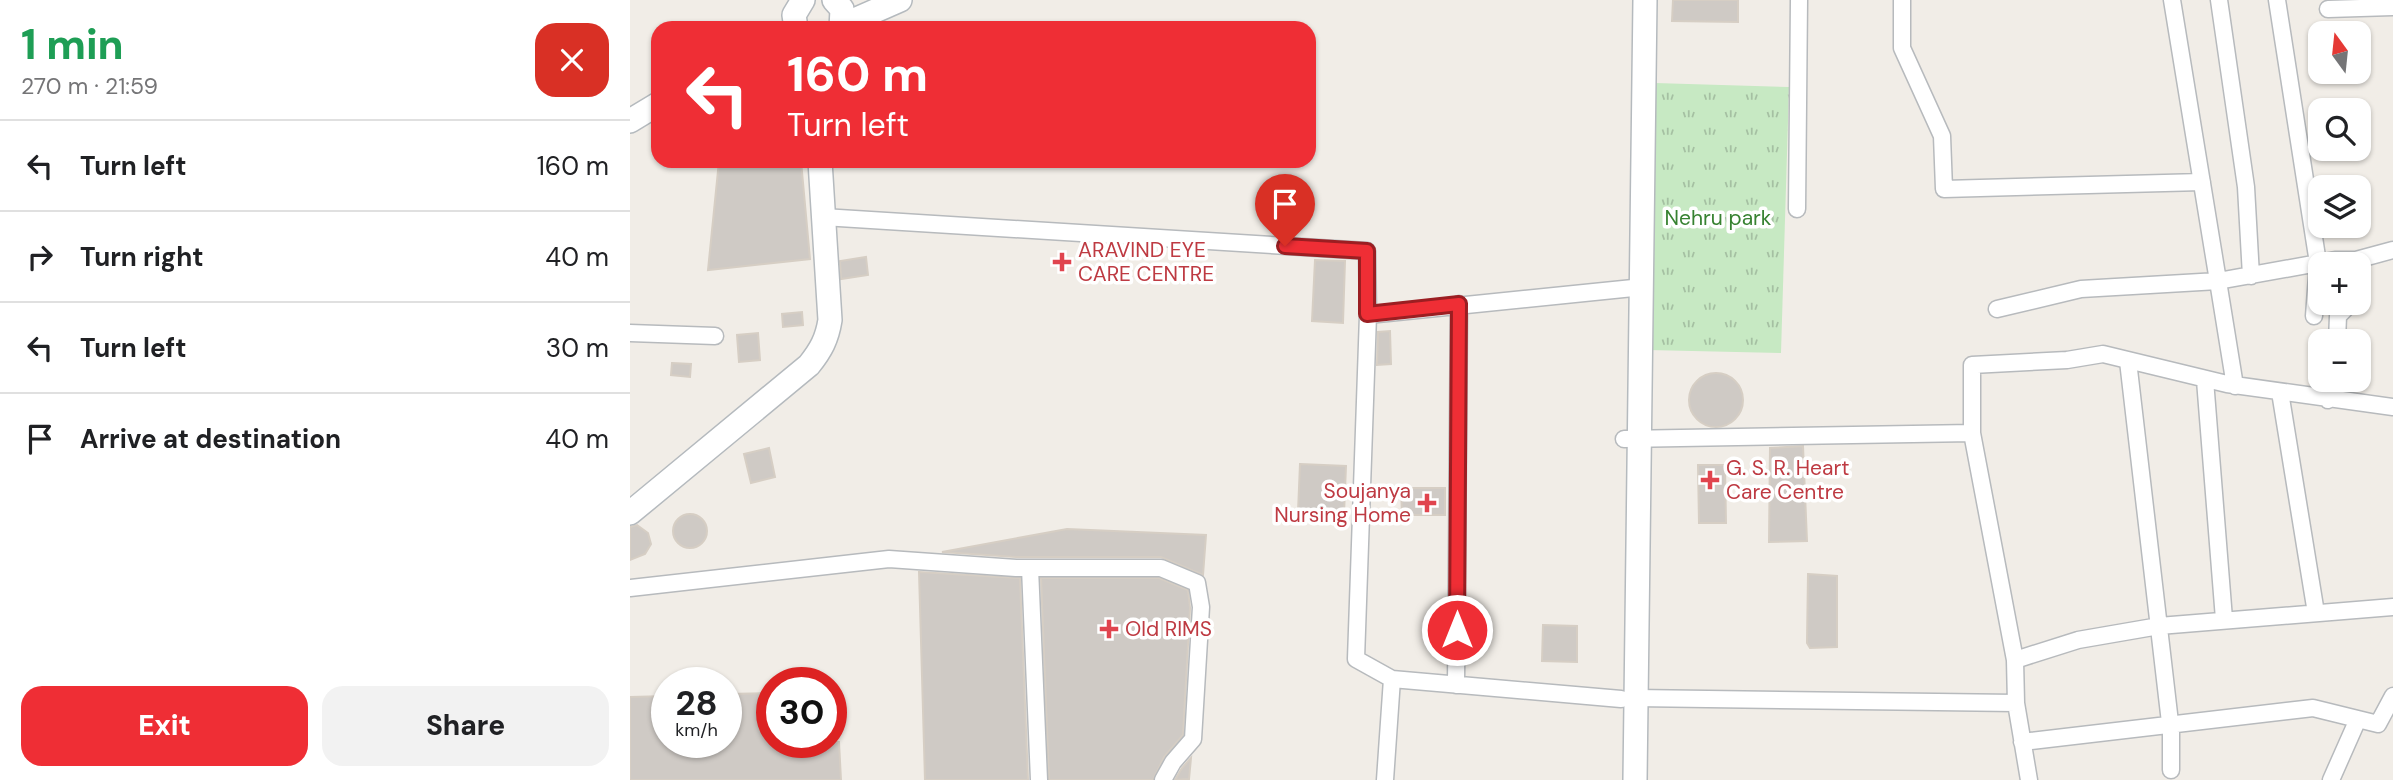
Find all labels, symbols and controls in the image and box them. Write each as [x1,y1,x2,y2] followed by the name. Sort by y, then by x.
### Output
[21,17,124,72] text: 1 min
[2308,21,2371,84] north arrow
[2308,21,2371,392] map controls
[535,23,609,97] button: close
[787,42,928,106] text: 160 m
[672,49,763,140] icon: left
[21,71,158,101] text: 270 m · 21:59
[2308,98,2371,161] button: search
[787,104,909,146] text: Turn left
[21,147,59,185] icon: left
[80,149,187,183] text: Turn left
[537,149,609,183] text: 160 m
[1255,174,1315,246] pin
[2308,175,2371,238] button: layers
[1266,185,1304,223] icon: arrive
[1665,204,1772,232] park label: Nehru park
[1078,236,1214,288] place label: ARAVIND EYE CARE CENTRE
[21,238,59,276] icon: right
[80,240,204,274] text: Turn right
[545,240,609,274] text: 40 m
[1052,252,1072,272] marker: ARAVIND EYE CARE CENTRE
[2308,252,2371,315] button: +
[21,329,59,367] icon: left
[2308,329,2371,392] button: −
[80,331,187,365] text: Turn left
[546,331,609,365] text: 30 m
[21,420,59,458] icon: arrive
[80,422,341,456] text: Arrive at destination
[545,422,609,456] text: 40 m
[1726,454,1849,506] place label: G. S. R. Heart Care Centre
[1700,470,1720,490] marker: G. S. R. Heart Care Centre
[1274,477,1411,529] place label: Soujanya Nursing Home
[1417,493,1437,513] marker: Soujanya Nursing Home
[1420,593,1494,667] position arrow
[1125,615,1212,643] place label: Old RIMS
[1099,619,1119,639] marker: Old RIMS
[756,667,847,758] speed limit sign: 30
[675,680,718,726] text: 28
[21,686,308,766] button: Exit
[322,686,609,766] button: Share
[675,718,718,742] text: km/h

